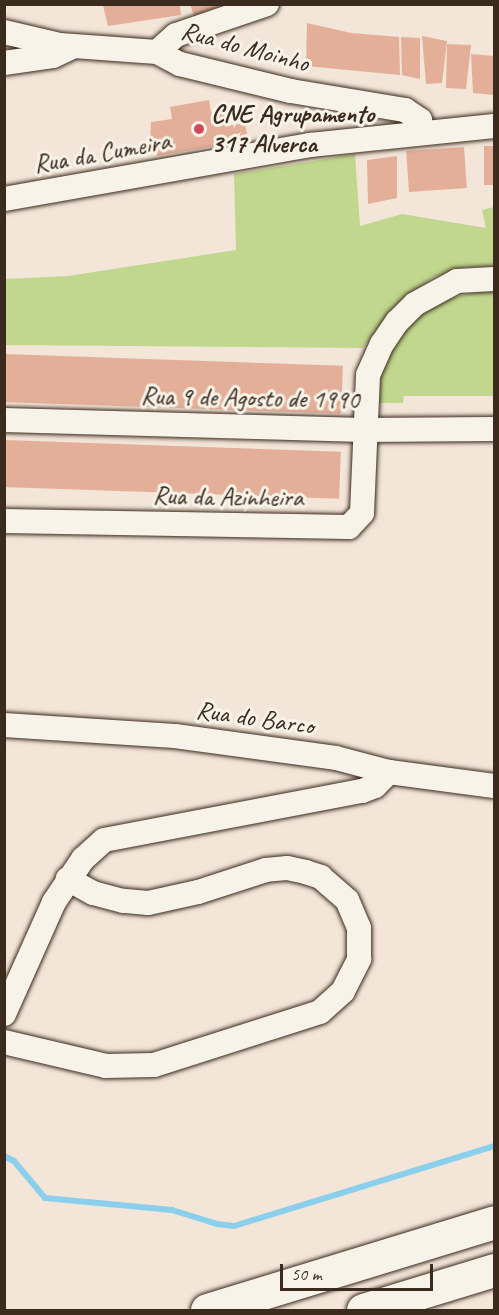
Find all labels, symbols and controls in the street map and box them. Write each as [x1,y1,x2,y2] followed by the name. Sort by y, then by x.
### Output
[178,15,312,79] street label: Rua do Moinho
[211,98,374,160] place label: CNE Agrupamento 317 Alverca
[192,122,206,136] marker: CNE Agrupamento 317 Alverca
[32,126,172,180] street label: Rua da Cumeira
[140,380,360,416] street label: Rua 9 de Agosto de 1990
[152,480,304,514] street label: Rua da Azinheira
[195,694,315,742] street label: Rua do Barco
[283,1252,436,1290] scale bar
[291,1263,322,1285] text: 50 m

